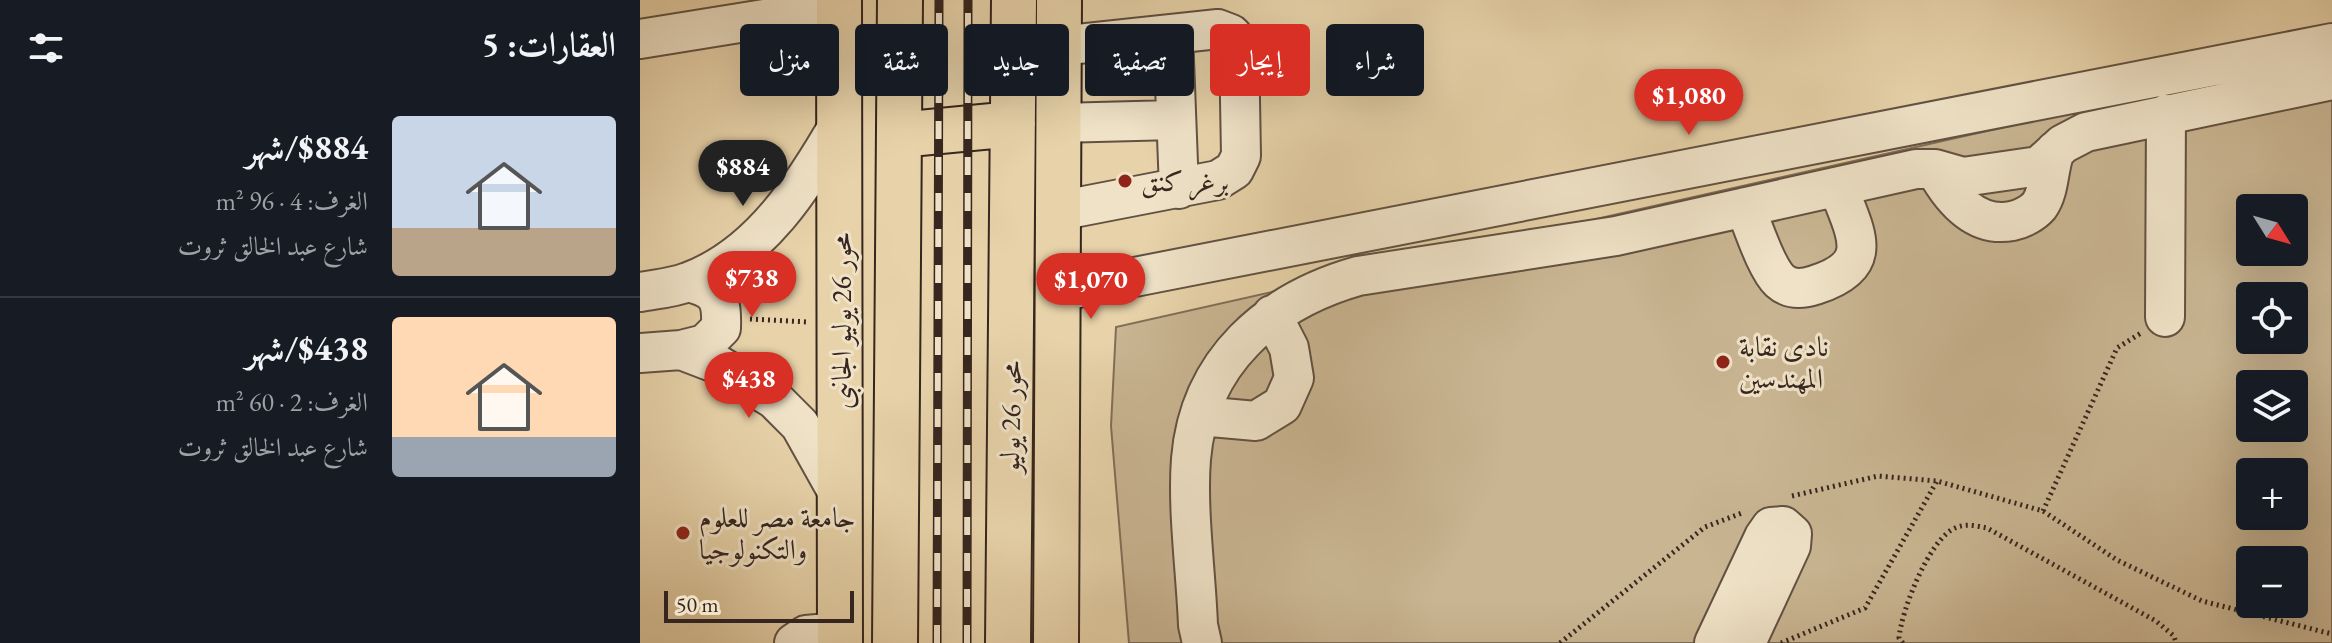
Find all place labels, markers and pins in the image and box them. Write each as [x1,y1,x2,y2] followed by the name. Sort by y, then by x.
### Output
[1624,69,1754,137] pin: $1,080
[696,140,790,208] pin: $884
[1141,163,1229,201] place label: برغر كنق
[1116,172,1134,190] marker: برغر كنق
[705,251,799,319] pin: $738
[1026,253,1156,321] pin: $1,070
[1739,328,1829,396] place label: نادى نقابة المهندسين
[702,352,796,420] pin: $438
[1714,353,1732,371] marker: نادى نقابة المهندسين
[699,499,856,567] place label: جامعة مصر للعلوم والتكنولوجيا
[674,524,692,542] marker: جامعة مصر للعلوم والتكنولوجيا

